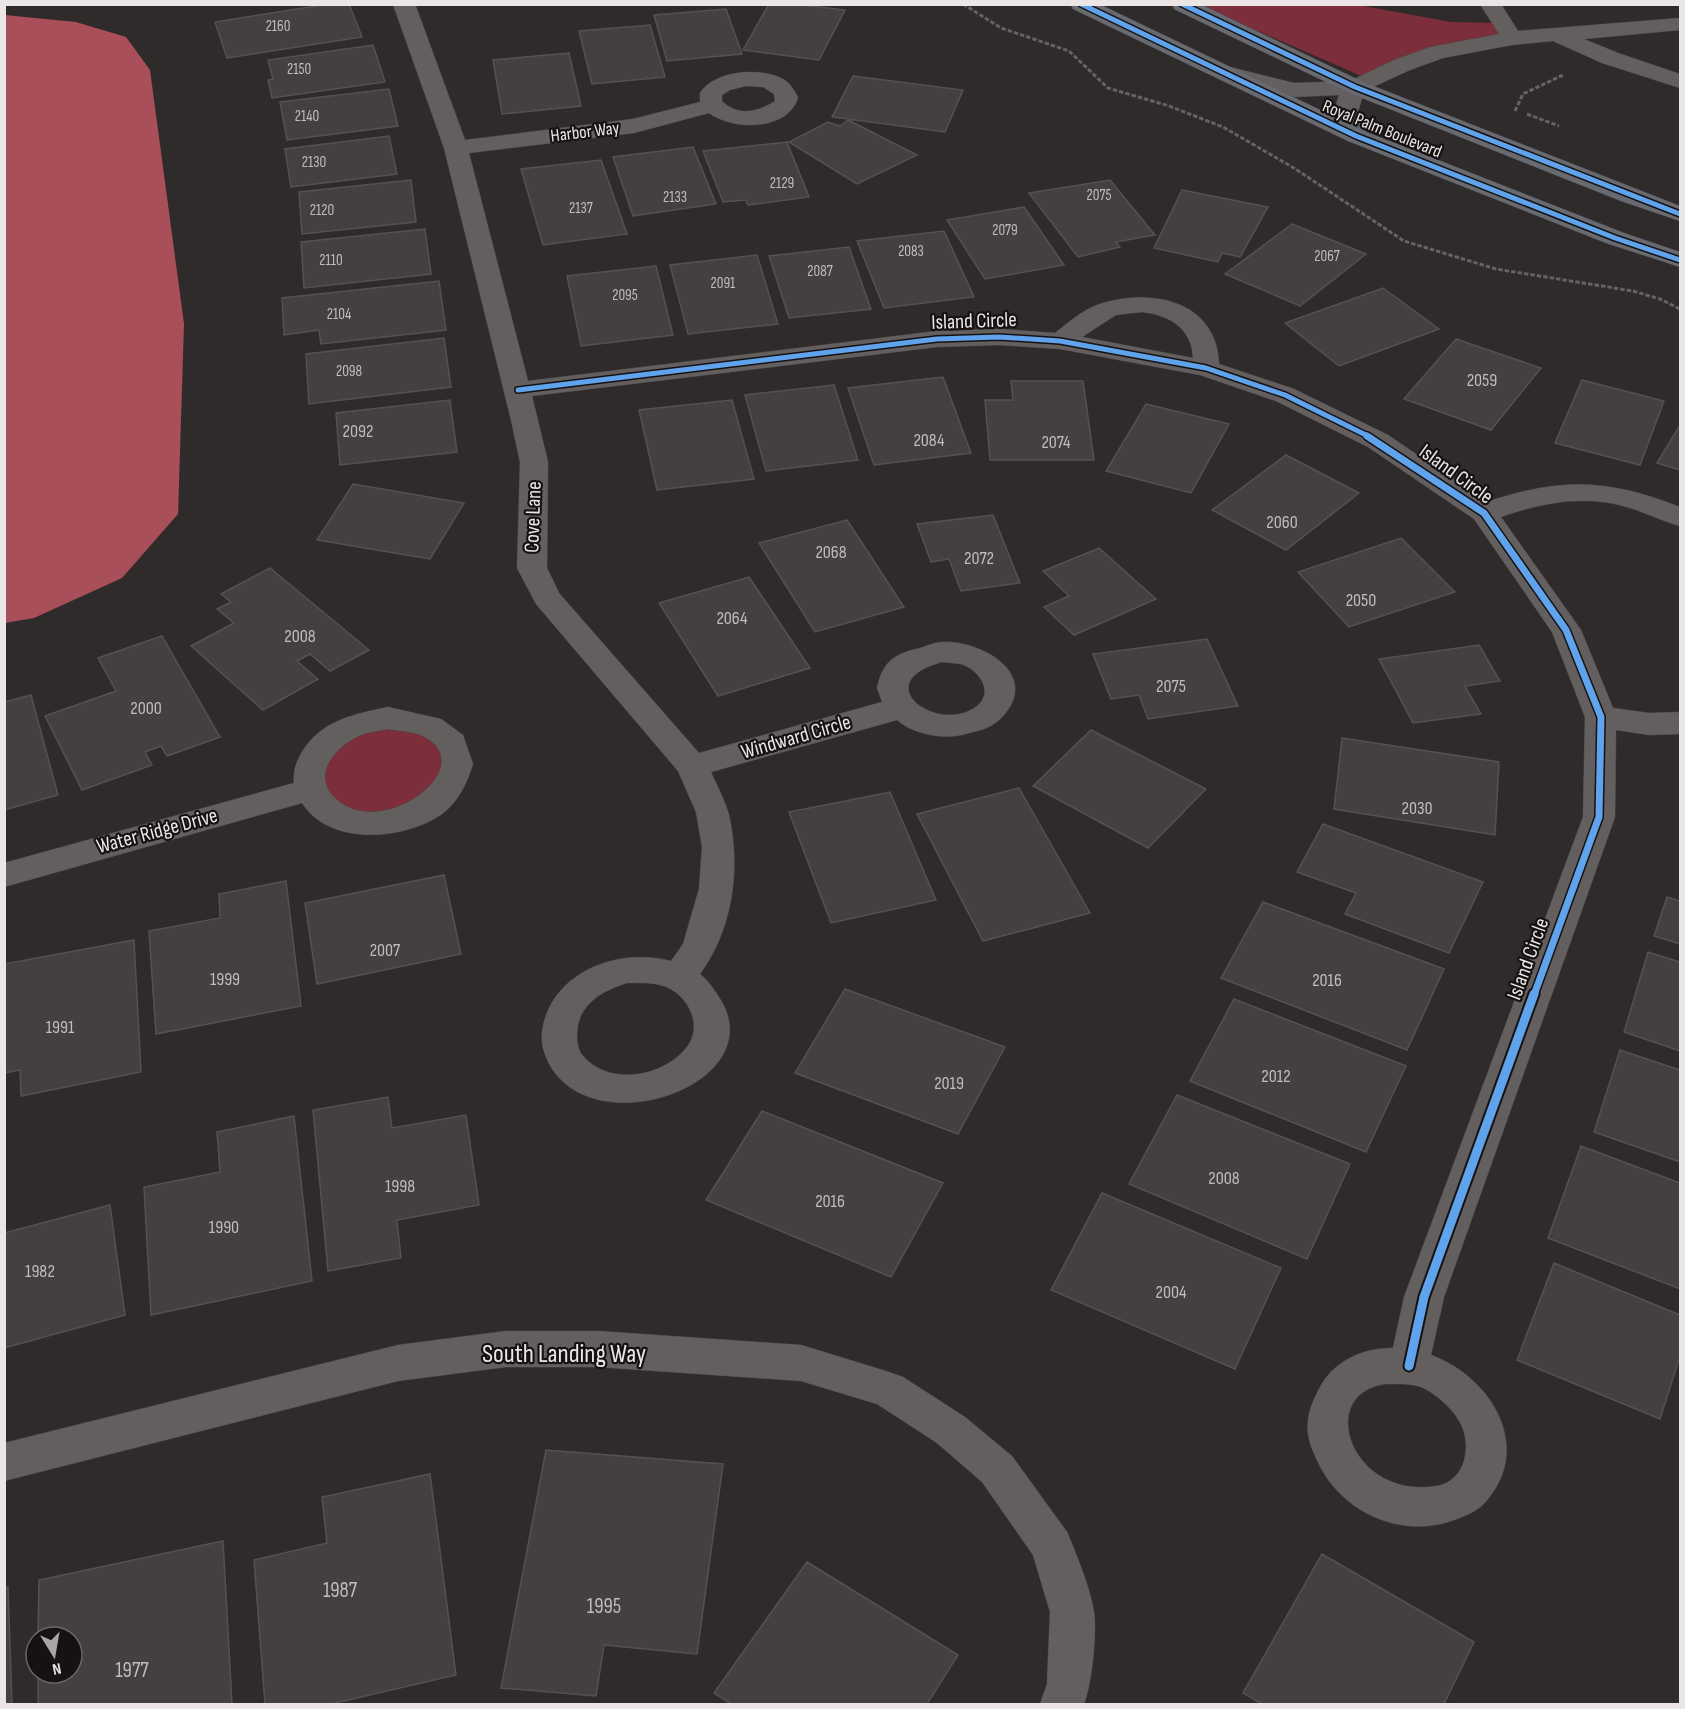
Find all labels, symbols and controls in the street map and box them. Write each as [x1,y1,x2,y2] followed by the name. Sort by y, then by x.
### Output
[266,17,290,36] house number: 2160
[287,60,311,79] house number: 2150
[1319,96,1445,162] street label: Royal Palm Boulevard
[295,107,319,126] house number: 2140
[549,117,621,147] street label: Harbor Way
[302,153,326,172] house number: 2130
[770,174,794,193] house number: 2129
[1087,186,1111,205] house number: 2075
[663,188,687,207] house number: 2133
[569,199,593,218] house number: 2137
[310,201,334,220] house number: 2120
[992,221,1018,240] house number: 2079
[898,242,924,261] house number: 2083
[1314,247,1340,266] house number: 2067
[319,251,343,270] house number: 2110
[807,262,833,281] house number: 2087
[711,274,736,293] house number: 2091
[612,286,638,305] house number: 2095
[327,305,351,324] house number: 2104
[931,307,1017,335] street label: Island Circle
[336,362,362,381] house number: 2098
[1467,370,1497,391] house number: 2059
[343,421,373,442] house number: 2092
[913,430,945,451] house number: 2084
[1041,432,1071,453] house number: 2074
[1414,439,1498,509] street label: Island Circle
[519,481,547,553] street label: Cove Lane
[1266,512,1298,533] house number: 2060
[815,542,847,563] house number: 2068
[964,548,994,569] house number: 2072
[1346,590,1376,611] house number: 2050
[716,608,748,629] house number: 2064
[284,626,316,647] house number: 2008
[1156,676,1186,697] house number: 2075
[130,698,162,719] house number: 2000
[738,709,854,765] street label: Windward Circle
[1401,798,1433,819] house number: 2030
[94,803,220,859] street label: Water Ridge Drive
[1502,915,1554,1003] street label: Island Circle
[370,940,401,961] house number: 2007
[210,969,240,990] house number: 1999
[1312,970,1342,991] house number: 2016
[46,1017,75,1038] house number: 1991
[1261,1066,1291,1087] house number: 2012
[934,1073,964,1094] house number: 2019
[1208,1168,1240,1189] house number: 2008
[385,1176,415,1197] house number: 1998
[815,1191,845,1212] house number: 2016
[209,1217,239,1238] house number: 1990
[25,1261,55,1282] house number: 1982
[1156,1282,1187,1303] house number: 2004
[482,1339,646,1370] street label: South Landing Way
[323,1578,358,1603] house number: 1987
[587,1594,621,1619] house number: 1995
[24,1625,84,1685] north arrow
[51,1658,63,1678] text: N
[115,1658,149,1683] house number: 1977

